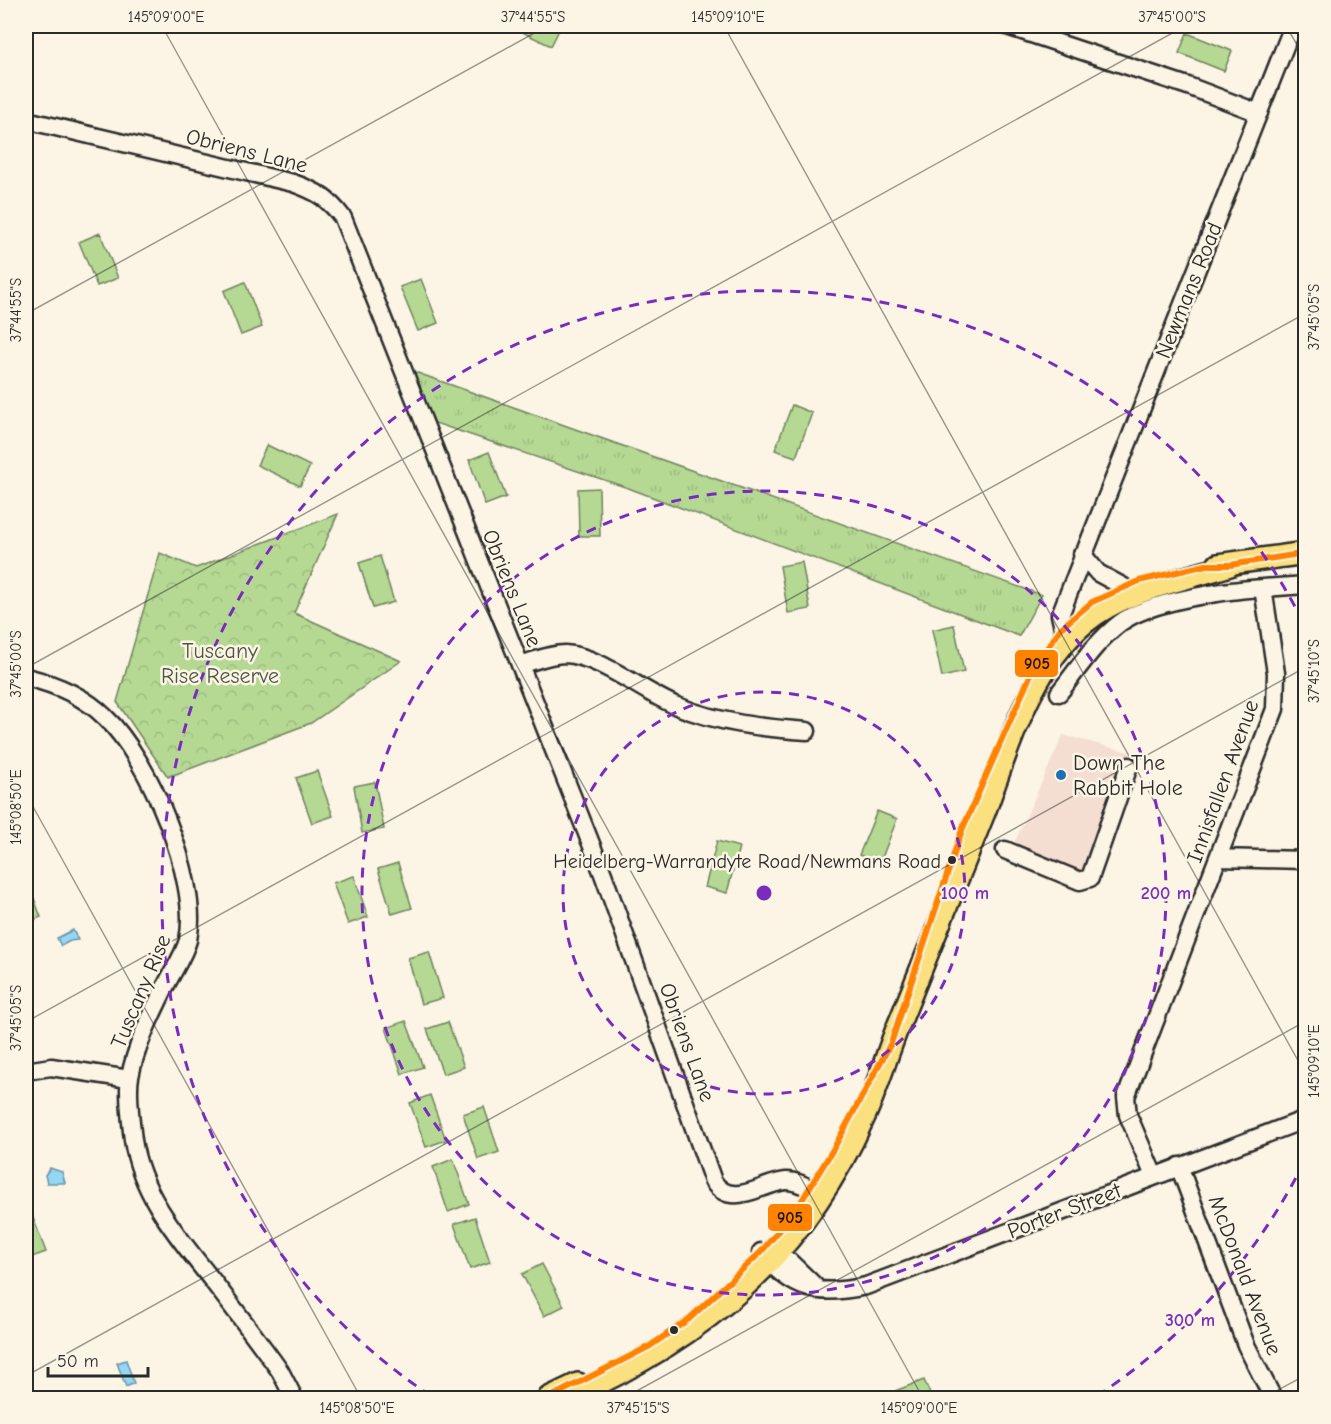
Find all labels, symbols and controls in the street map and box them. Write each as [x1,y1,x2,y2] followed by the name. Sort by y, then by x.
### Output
[128,8,204,26] text: 145°09'00"E
[501,8,565,26] text: 37°44'55"S
[691,8,765,26] text: 145°09'10"E
[1138,8,1206,26] text: 37°45'00"S
[183,123,310,179] street label: Obriens Lane
[1150,219,1228,362] street label: Newmans Road
[7,278,25,342] text: 37°44'55"S
[1305,284,1323,350] text: 37°45'05"S
[477,526,547,651] street label: Obriens Lane
[7,630,25,698] text: 37°45'00"S
[161,638,279,689] park label: Tuscany Rise Reserve
[1305,639,1323,703] text: 37°45'10"S
[1014,649,1059,678] line badge: 905
[1024,655,1050,673] text: 905
[1181,696,1264,866] street label: Innisfallen Avenue
[1073,750,1183,801] place label: Down The Rabbit Hole
[1054,768,1068,782] marker: Down The Rabbit Hole
[7,769,25,845] text: 145°08'50"E
[553,850,941,873] place label: Heidelberg-Warrandyte Road/Newmans Road
[946,854,958,866] marker: Heidelberg-Warrandyte Road/Newmans Road
[754,883,774,903] centre of rings
[941,883,989,904] text: 100 m
[1141,883,1191,904] text: 200 m
[105,930,177,1052] street label: Tuscany Rise
[654,979,721,1105] street label: Obriens Lane
[7,985,25,1051] text: 37°45'05"S
[1305,1024,1323,1098] text: 145°09'10"E
[1004,1177,1126,1245] street label: Porter Street
[1203,1192,1287,1359] street label: McDonald Avenue
[767,1203,813,1232] line badge: 905
[777,1209,803,1227] text: 905
[1165,1310,1215,1331] text: 300 m
[668,1324,680,1336] unlabelled marker
[48,1340,148,1378] scale bar
[57,1351,99,1372] text: 50 m
[319,1399,395,1417] text: 145°08'50"E
[606,1399,670,1417] text: 37°45'15"S
[881,1399,957,1417] text: 145°09'00"E

